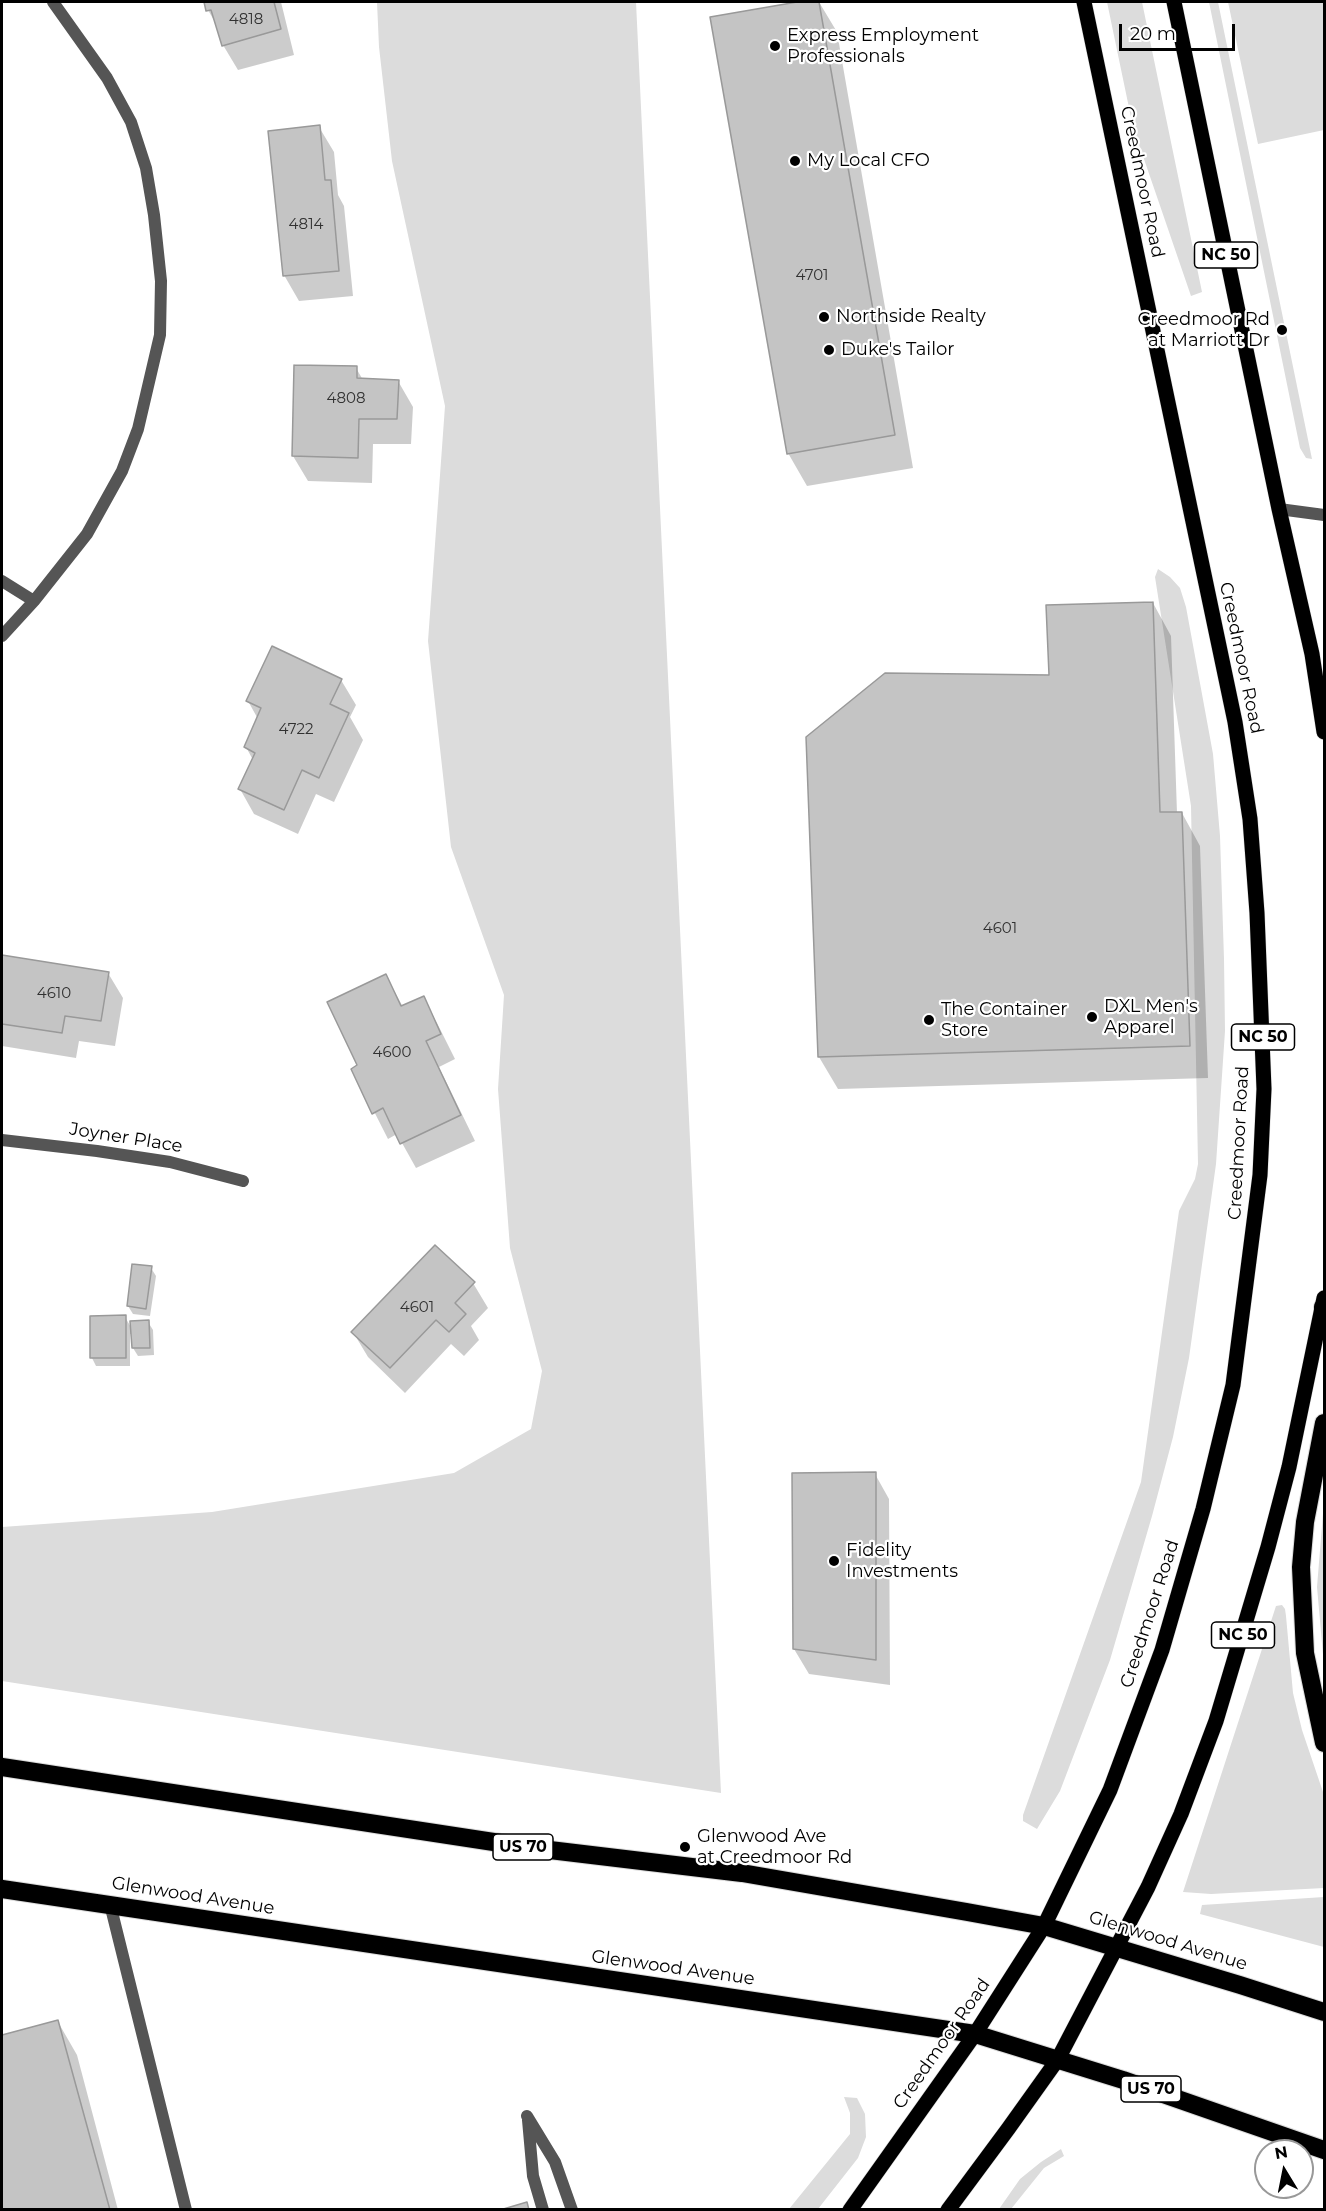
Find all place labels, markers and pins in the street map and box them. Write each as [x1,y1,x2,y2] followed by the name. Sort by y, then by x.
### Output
[787,25,979,68] place label: Express Employment Professionals
[768,39,782,53] marker: Express Employment Professionals
[807,150,930,172] place label: My Local CFO
[788,154,802,168] marker: My Local CFO
[836,306,986,328] place label: Northside Realty
[1137,309,1270,352] place label: Creedmoor Rd at Marriott Dr
[817,310,831,324] marker: Northside Realty
[1275,323,1289,337] marker: Creedmoor Rd at Marriott Dr
[841,339,955,361] place label: Duke's Tailor
[822,343,836,357] marker: Duke's Tailor
[1104,996,1198,1038] place label: DXL Men's Apparel
[941,999,1068,1042] place label: The Container Store
[1085,1010,1099,1024] marker: DXL Men's Apparel
[922,1013,936,1027] marker: The Container Store
[846,1540,958,1582] place label: Fidelity Investments
[827,1554,841,1568] marker: Fidelity Investments
[697,1826,852,1868] place label: Glenwood Ave at Creedmoor Rd
[678,1840,692,1854] marker: Glenwood Ave at Creedmoor Rd

